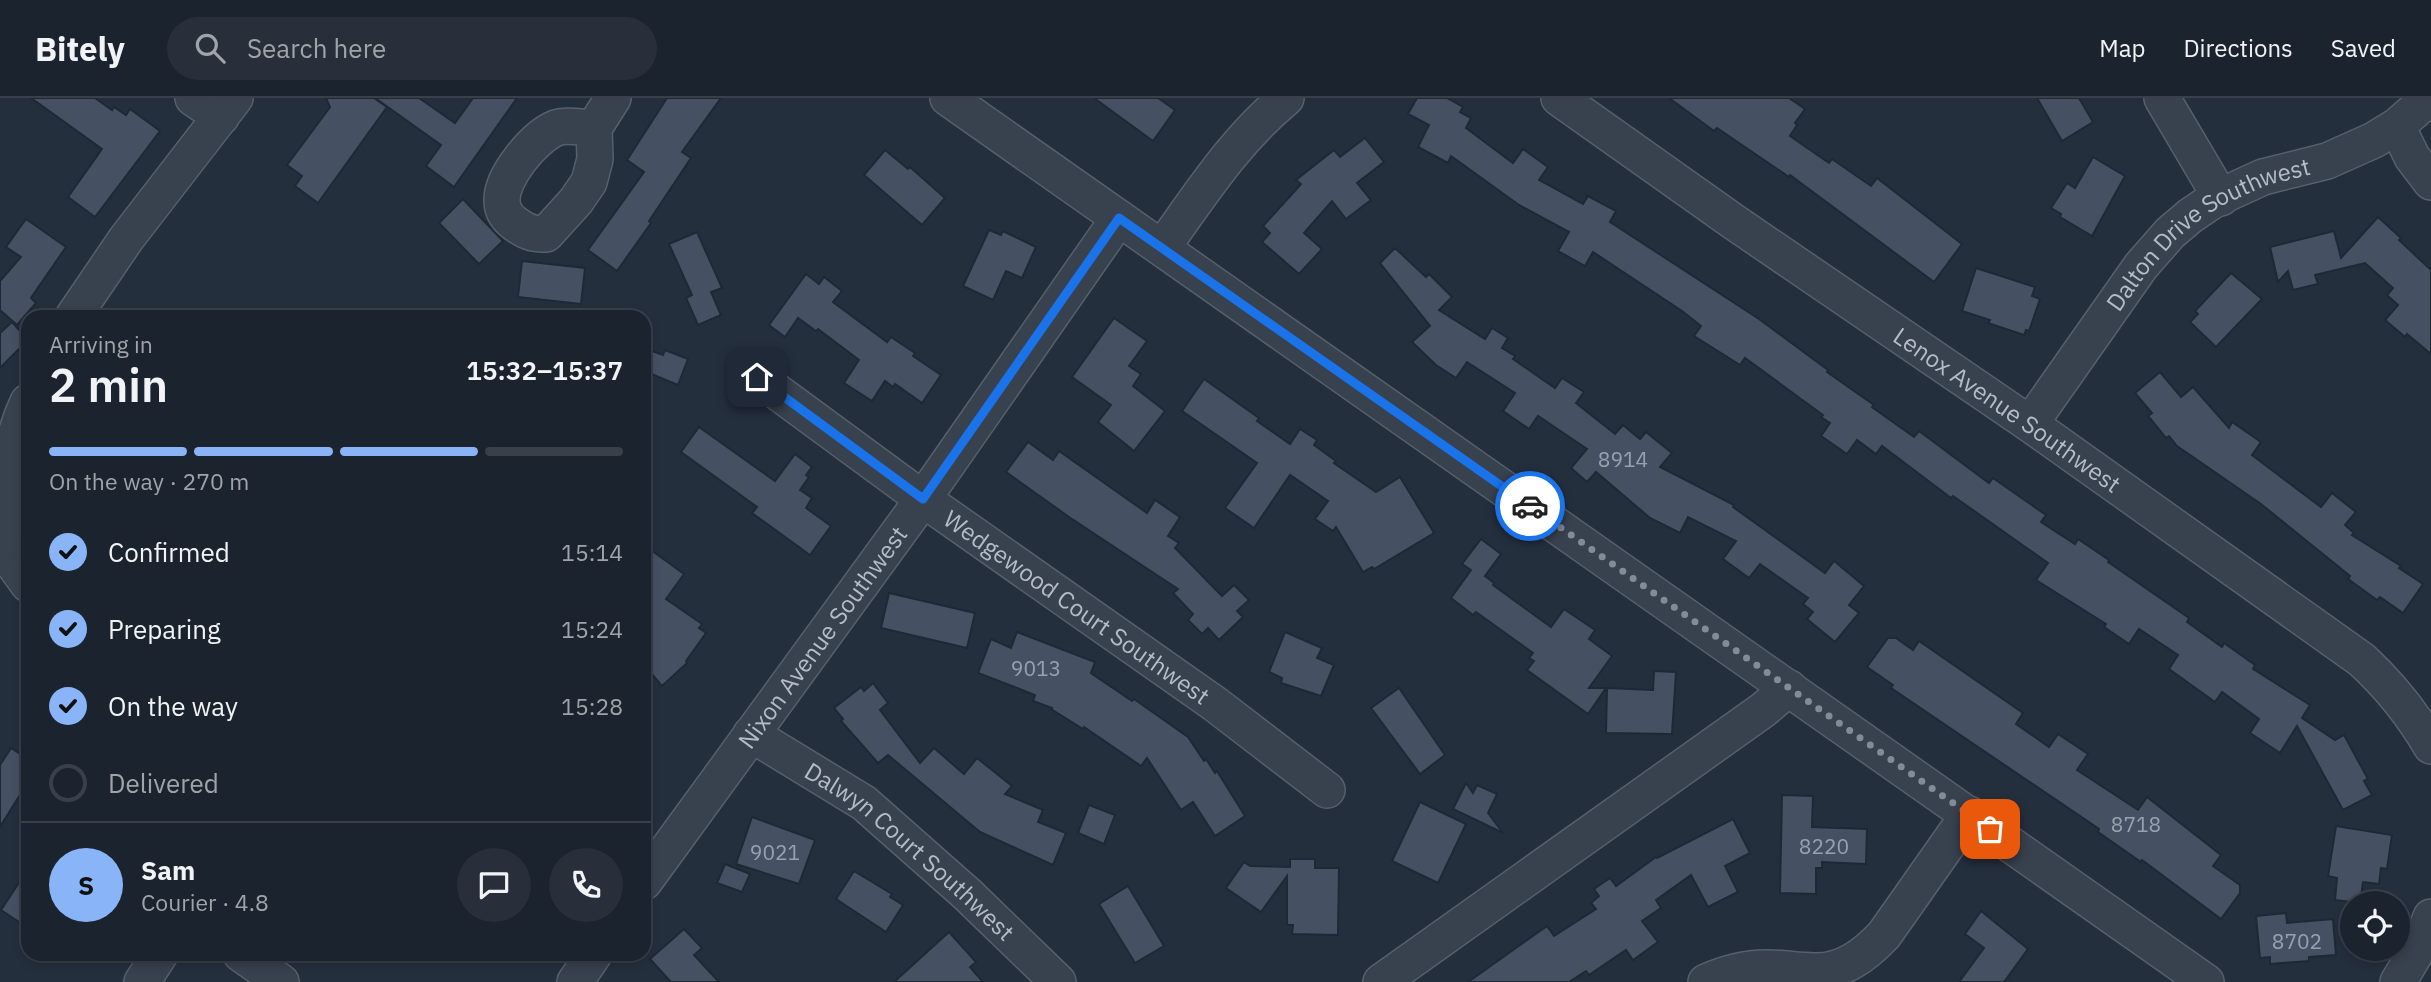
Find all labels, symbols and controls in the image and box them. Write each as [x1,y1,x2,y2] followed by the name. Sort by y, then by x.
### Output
[167,17,657,80] search box
[35,27,125,70] text: Bitely
[191,29,229,67] icon: search
[247,31,386,65] text: Search here
[2099,32,2145,64] text: Map
[2183,32,2293,64] text: Directions
[2331,32,2396,64] text: Saved
[2098,150,2313,317] street label: Dalton Drive Southwest
[1887,320,2127,500] street label: Lenox Avenue Southwest
[49,329,153,359] text: Arriving in
[727,347,787,407] pin
[466,353,623,387] text: 15:32–15:37
[49,355,168,415] text: 2 min
[738,358,776,396] icon: home
[1598,445,1648,473] house number: 8914
[49,466,249,496] text: On the way · 270 m
[1495,471,1565,541] courier
[1511,487,1549,525] icon: car
[938,503,1216,711] street label: Wedgewood Court Southwest
[731,519,914,755] street label: Nixon Avenue Southwest
[49,533,87,571] icon: check
[108,535,230,569] text: Confirmed
[561,537,623,567] text: 15:14
[49,610,87,648] icon: check
[108,612,221,646] text: Preparing
[561,614,623,644] text: 15:24
[1011,654,1061,682] house number: 9013
[49,687,87,725] icon: check
[108,689,238,723] text: On the way
[561,691,623,721] text: 15:28
[799,755,1022,948] street label: Dalwyn Court Southwest
[108,766,219,800] text: Delivered
[1960,799,2020,859] pin
[1971,810,2009,848] icon: bag
[2111,810,2161,838] house number: 8718
[1799,832,1849,860] house number: 8220
[750,838,800,866] house number: 9021
[457,848,531,922] button: chat
[549,848,623,922] button: phone
[141,853,195,887] text: Sam
[78,868,94,902] text: S
[141,887,269,917] text: Courier · 4.8
[2340,891,2410,961] map controls
[2340,891,2410,961] button: locate
[2272,927,2322,955] house number: 8702

